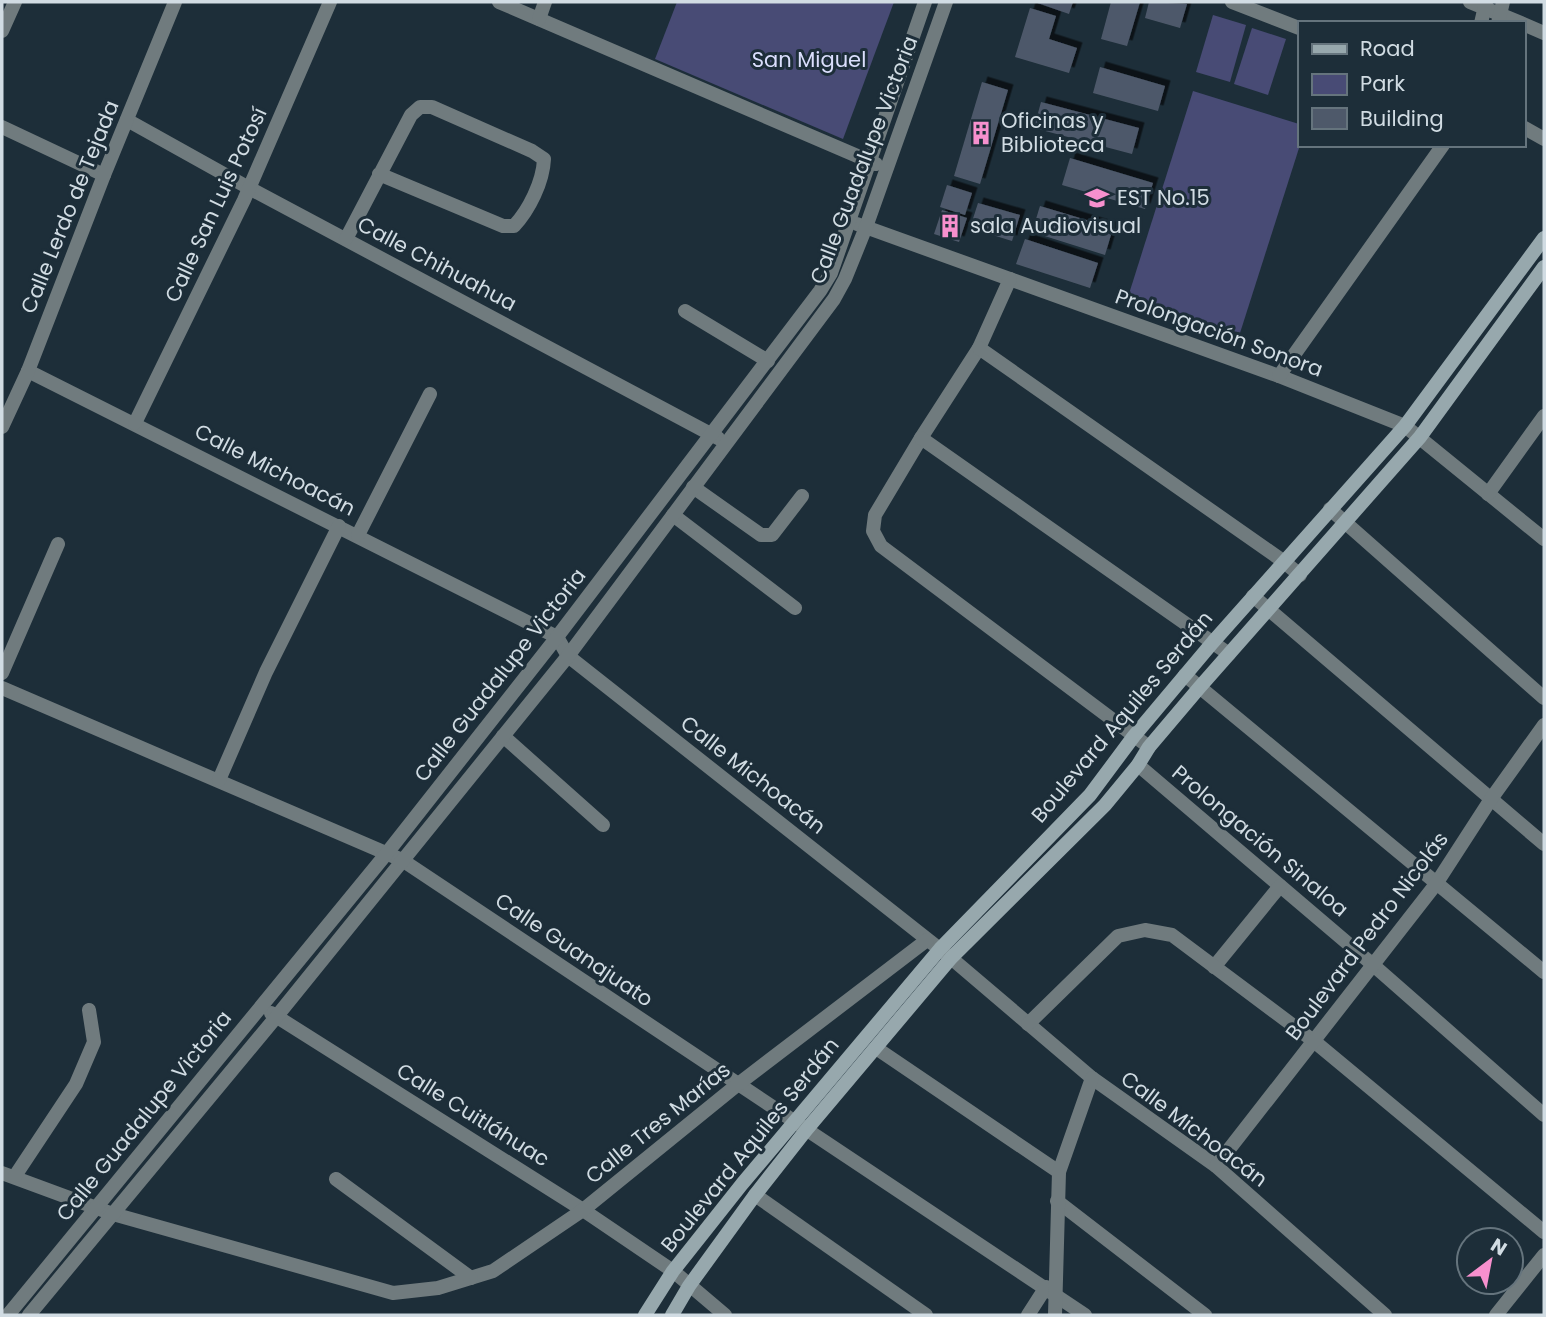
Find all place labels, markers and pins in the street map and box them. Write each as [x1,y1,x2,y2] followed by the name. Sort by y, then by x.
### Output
[1001,106,1105,159] place label: Oficinas y Biblioteca
[967,119,995,147] building icon: Oficinas y Biblioteca
[1117,183,1210,212] place label: EST No.15
[1083,184,1111,212] school or university icon: EST No.15
[970,211,1141,240] place label: sala Audiovisual
[936,212,964,240] building icon: sala Audiovisual

